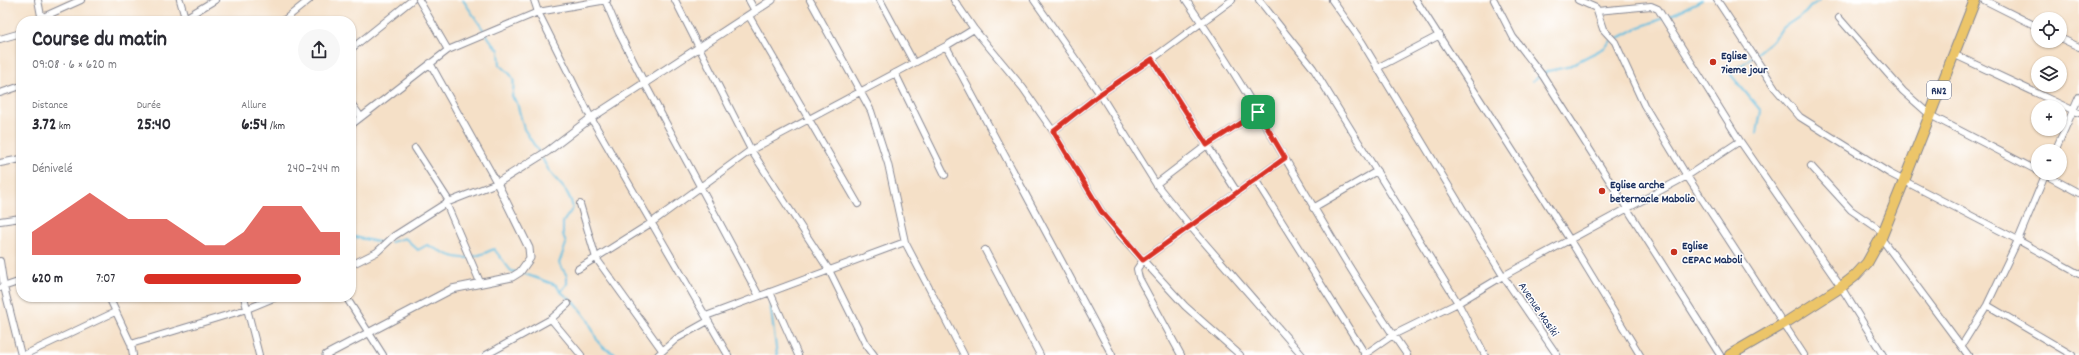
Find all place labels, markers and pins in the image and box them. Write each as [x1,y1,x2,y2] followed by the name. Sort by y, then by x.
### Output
[1721,48,1768,79] place label: Eglise 7ieme jour
[1708,57,1718,67] marker: Eglise 7ieme jour
[1241,95,1275,129] pin
[1610,177,1696,208] place label: Eglise arche beternacle Mabolio
[1597,186,1607,196] marker: Eglise arche beternacle Mabolio
[1682,238,1743,269] place label: Eglise CEPAC Maboli
[1669,247,1679,257] marker: Eglise CEPAC Maboli

